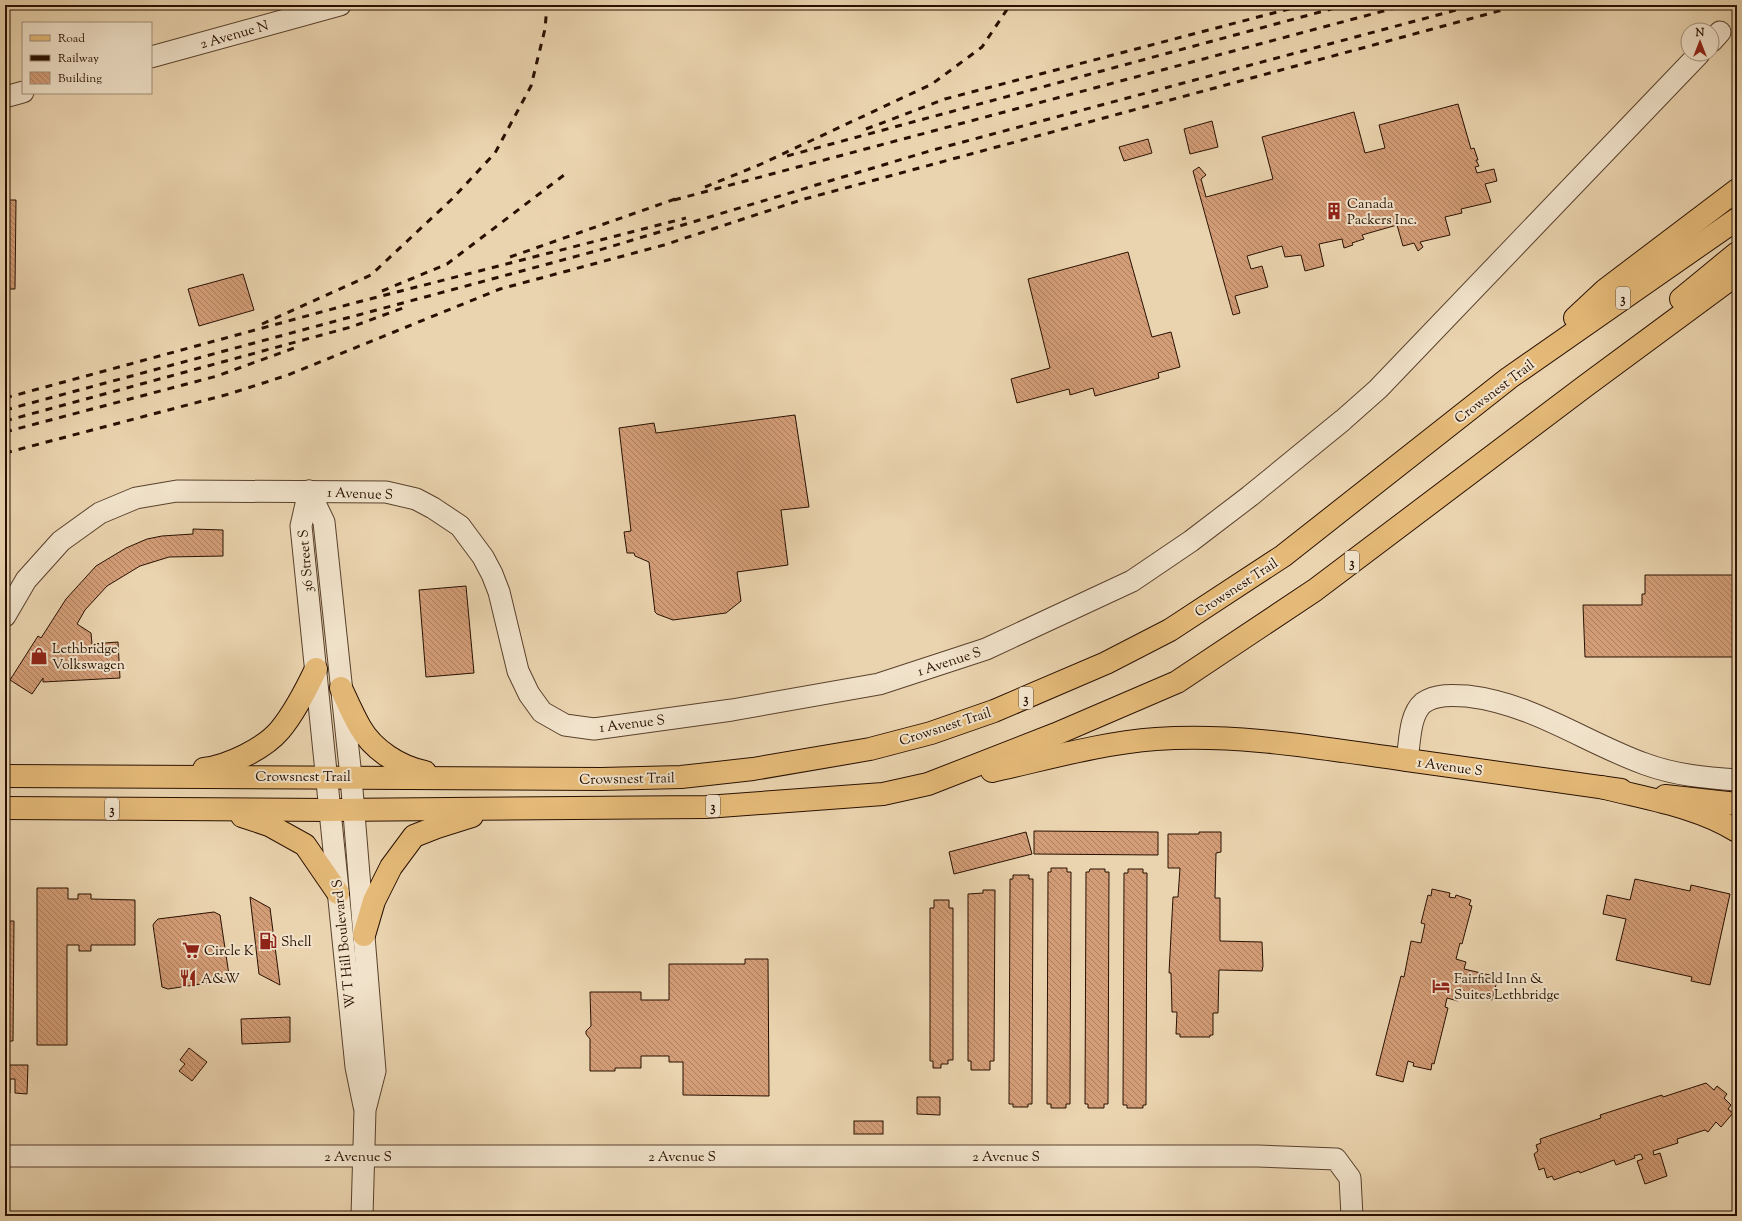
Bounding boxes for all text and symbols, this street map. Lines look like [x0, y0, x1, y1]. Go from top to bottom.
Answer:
street label: 2 Avenue N [198, 17, 271, 55]
legend [22, 22, 152, 94]
north arrow [1680, 22, 1720, 62]
text: N [1695, 25, 1705, 41]
text: Road [58, 30, 85, 48]
text: Railway [58, 50, 99, 68]
text: Building [58, 70, 102, 88]
place label: Canada Packers Inc. [1347, 195, 1417, 231]
building icon: Canada Packers Inc. [1324, 201, 1344, 221]
road number: 3 [1616, 287, 1630, 309]
street label: Crowsnest Trail [1451, 356, 1540, 429]
street label: 1 Avenue S [327, 484, 393, 506]
street label: 36 Street S [294, 529, 320, 593]
road number: 3 [1345, 551, 1359, 573]
street label: Crowsnest Trail [1192, 554, 1283, 623]
place label: Lethbridge Volkswagen [52, 640, 125, 676]
street label: 1 Avenue S [915, 643, 984, 683]
shop icon: Lethbridge Volkswagen [29, 646, 49, 666]
road number: 3 [1019, 687, 1033, 709]
street label: Crowsnest Trail [897, 704, 994, 752]
street label: 1 Avenue S [598, 711, 666, 739]
street label: 1 Avenue S [1416, 753, 1484, 782]
street label: Crowsnest Trail [255, 768, 351, 788]
street label: Crowsnest Trail [579, 769, 675, 791]
road number: 3 [706, 795, 720, 817]
road number: 3 [105, 798, 119, 820]
street label: W T Hill Boulevard S [328, 878, 362, 1009]
fuel station icon: Shell [258, 931, 278, 951]
place label: Shell [281, 933, 312, 953]
supermarket icon: Circle K [181, 940, 201, 960]
place label: Circle K [204, 942, 254, 962]
restaurant icon: A&W [178, 968, 198, 988]
place label: A&W [201, 970, 240, 990]
place label: Fairfield Inn & Suites Lethbridge [1454, 970, 1560, 1006]
hotel icon: Fairfield Inn & Suites Lethbridge [1431, 976, 1451, 996]
street label: 2 Avenue S [324, 1148, 392, 1168]
street label: 2 Avenue S [648, 1148, 716, 1168]
street label: 2 Avenue S [972, 1148, 1040, 1168]

